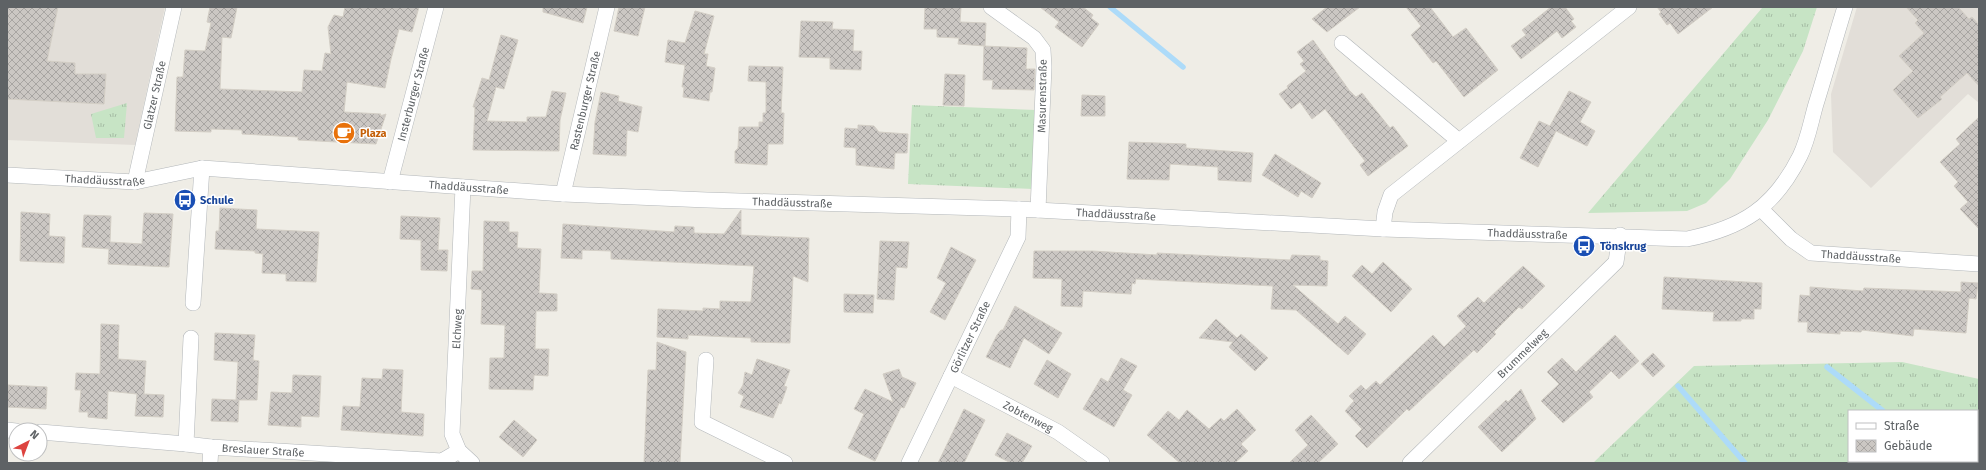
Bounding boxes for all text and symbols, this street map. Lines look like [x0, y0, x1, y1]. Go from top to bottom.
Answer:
street label: Insterburger Straße [395, 46, 432, 143]
street label: Rastenburger Straße [567, 50, 603, 152]
street label: Glatzer Straße [141, 59, 169, 131]
street label: Masurenstraße [1035, 59, 1050, 133]
cafe icon: Plaza [331, 120, 357, 146]
place label: Plaza [360, 127, 387, 140]
street label: Thaddäusstraße [64, 172, 146, 189]
street label: Thaddäusstraße [428, 178, 509, 197]
bus stop icon: Schule [172, 187, 198, 213]
place label: Schule [200, 194, 233, 207]
street label: Thaddäusstraße [752, 195, 833, 211]
street label: Thaddäusstraße [1076, 206, 1156, 224]
street label: Thaddäusstraße [1487, 226, 1568, 242]
bus stop icon: Tönskrug [1571, 233, 1597, 259]
place label: Tönskrug [1600, 240, 1647, 253]
street label: Thaddäusstraße [1821, 248, 1901, 266]
street label: Görlitzer Straße [947, 299, 993, 375]
street label: Elchweg [450, 308, 465, 349]
street label: Brummelweg [1495, 326, 1551, 381]
street label: Zobtenweg [1001, 398, 1055, 435]
legend [1848, 410, 1978, 462]
text: Straße [1884, 419, 1919, 433]
north arrow [8, 422, 48, 462]
text: N [27, 428, 41, 442]
text: Gebäude [1884, 439, 1932, 453]
street label: Breslauer Straße [221, 442, 305, 460]

